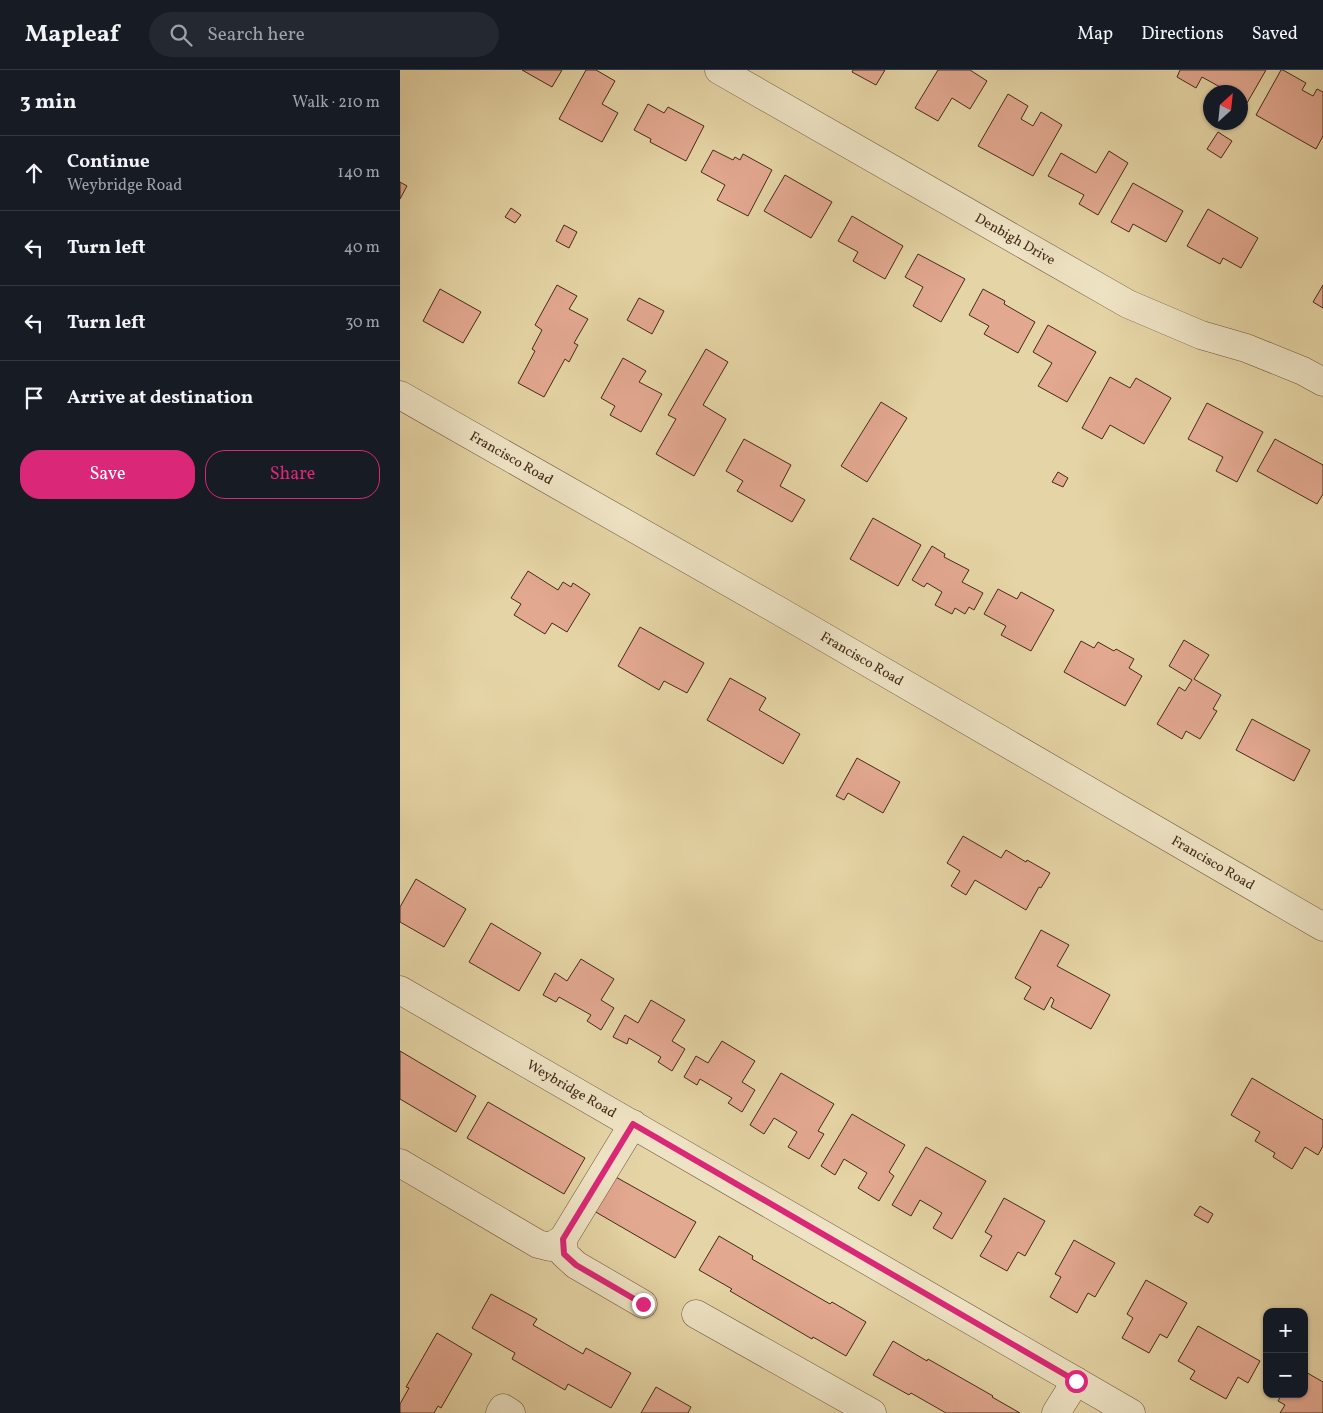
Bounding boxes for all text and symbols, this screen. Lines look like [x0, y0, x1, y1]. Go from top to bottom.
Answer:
search box [149, 12, 499, 57]
text: Mapleaf [25, 18, 119, 52]
icon: search [167, 21, 195, 49]
text: Search here [207, 22, 305, 48]
text: Map [1077, 22, 1113, 47]
text: Directions [1141, 22, 1224, 47]
text: Saved [1252, 22, 1298, 47]
north arrow [1203, 85, 1248, 130]
text: 3 min [20, 88, 76, 117]
text: Walk · 210 m [292, 92, 380, 114]
text: Continue [67, 149, 150, 175]
icon: ahead [20, 159, 48, 187]
text: 140 m [338, 162, 380, 184]
text: Weybridge Road [67, 175, 182, 197]
street label: Denbigh Drive [971, 209, 1059, 270]
icon: left [20, 234, 48, 262]
text: Turn left [67, 235, 146, 261]
text: 40 m [344, 237, 380, 259]
icon: left [20, 309, 48, 337]
text: Turn left [67, 310, 146, 336]
text: 30 m [345, 312, 380, 334]
icon: arrive [20, 384, 48, 412]
text: Arrive at destination [67, 385, 253, 411]
street label: Francisco Road [466, 427, 557, 490]
button: Save [20, 450, 195, 499]
button: Share [205, 450, 380, 499]
street label: Francisco Road [817, 627, 907, 691]
street label: Francisco Road [1168, 831, 1258, 895]
street label: Weybridge Road [523, 1056, 620, 1123]
route end [632, 1293, 655, 1316]
map controls [1263, 1308, 1308, 1398]
button: + [1263, 1308, 1308, 1353]
button: − [1263, 1353, 1308, 1398]
route start [1065, 1370, 1088, 1393]

